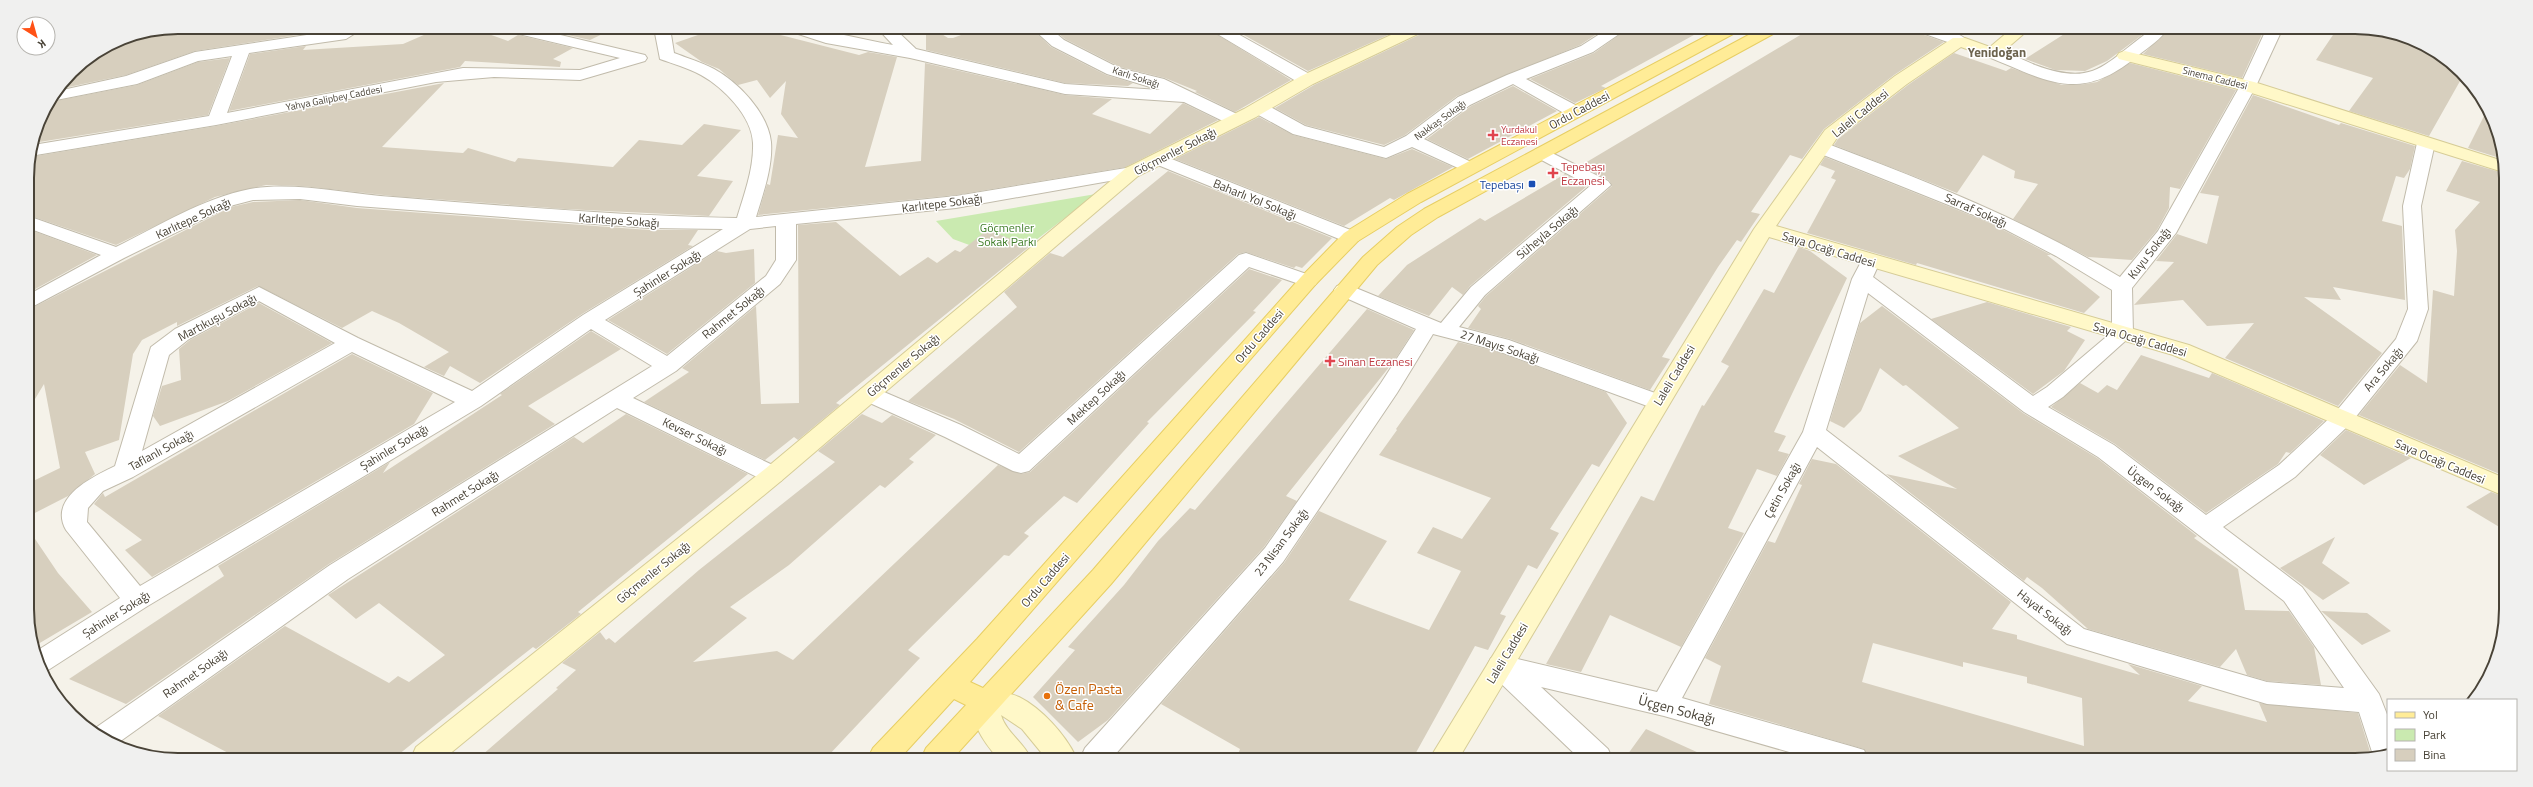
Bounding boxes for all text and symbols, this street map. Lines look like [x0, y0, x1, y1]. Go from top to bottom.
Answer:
north arrow [16, 16, 56, 56]
text: K [34, 36, 49, 53]
district label: Yenidoğan [1968, 42, 2026, 62]
street label: Karlı Sokağı [1111, 62, 1161, 92]
street label: Sinema Caddesi [2181, 63, 2249, 93]
street label: Yahya Galipbey Caddesi [284, 81, 384, 115]
street label: Laleli Caddesi [1828, 84, 1892, 142]
street label: Ordu Caddesi [1545, 86, 1613, 134]
street label: Nakkaş Sokağı [1411, 96, 1469, 144]
street label: Göçmenler Sokağı [1130, 122, 1220, 180]
place label: Yurdakul Eczanesi [1501, 122, 1538, 149]
marker: Yurdakul Eczanesi [1488, 130, 1498, 140]
place label: Tepebaşı Eczanesi [1561, 157, 1605, 190]
marker: Tepebaşı Eczanesi [1548, 168, 1558, 178]
street label: Baharlı Yol Sokağı [1210, 174, 1300, 224]
place label: Tepebaşı [1480, 175, 1524, 194]
marker: Tepebaşı [1527, 179, 1537, 189]
street label: Sarraf Sokağı [1942, 188, 2010, 232]
street label: Karlıtepe Sokağı [901, 189, 983, 217]
street label: Karlıtepe Sokağı [152, 192, 234, 244]
street label: Süheyla Sokağı [1512, 200, 1582, 264]
street label: Karlıtepe Sokağı [578, 208, 660, 232]
park label: Göçmenler Sokak Parkı [978, 218, 1036, 251]
street label: Kuyu Sokağı [2123, 223, 2175, 283]
street label: Saya Ocağı Caddesi [1780, 226, 1878, 272]
street label: Şahinler Sokağı [629, 245, 705, 301]
street label: Rahmet Sokağı [697, 281, 769, 343]
street label: Martıkuşu Sokağı [174, 288, 260, 346]
street label: Ordu Caddesi [1230, 305, 1288, 367]
street label: Saya Ocağı Caddesi [2091, 317, 2189, 361]
street label: 27 Mayıs Sokağı [1458, 324, 1542, 368]
street label: Göçmenler Sokağı [862, 329, 944, 401]
street label: Laleli Caddesi [1648, 341, 1700, 409]
street label: Ara Sokağı [2359, 342, 2407, 396]
place label: Sinan Eczanesi [1338, 352, 1413, 371]
marker: Sinan Eczanesi [1325, 356, 1335, 366]
street label: Mektep Sokağı [1062, 365, 1130, 429]
street label: Kevser Sokağı [659, 412, 731, 460]
street label: Şahinler Sokağı [356, 419, 432, 475]
street label: Taflanlı Sokağı [125, 424, 197, 476]
street label: Saya Ocağı Caddesi [2392, 433, 2488, 489]
street label: Çetin Sokağı [1759, 458, 1805, 522]
street label: Üçgen Sokağı [2123, 461, 2189, 517]
street label: Rahmet Sokağı [428, 465, 502, 521]
street label: 23 Nisan Sokağı [1249, 504, 1313, 580]
street label: Göçmenler Sokağı [612, 536, 694, 608]
street label: Ordu Caddesi [1016, 549, 1074, 611]
street label: Hayat Sokağı [2013, 584, 2077, 640]
street label: Şahinler Sokağı [78, 586, 154, 642]
street label: Laleli Caddesi [1481, 619, 1533, 687]
street label: Rahmet Sokağı [158, 643, 232, 703]
place label: Özen Pasta & Cafe [1055, 678, 1122, 715]
street label: Üçgen Sokağı [1636, 689, 1718, 729]
marker: Özen Pasta & Cafe [1042, 691, 1052, 701]
legend [2387, 699, 2517, 771]
text: Yol [2423, 705, 2438, 724]
text: Park [2423, 725, 2446, 744]
text: Bina [2423, 745, 2445, 764]

